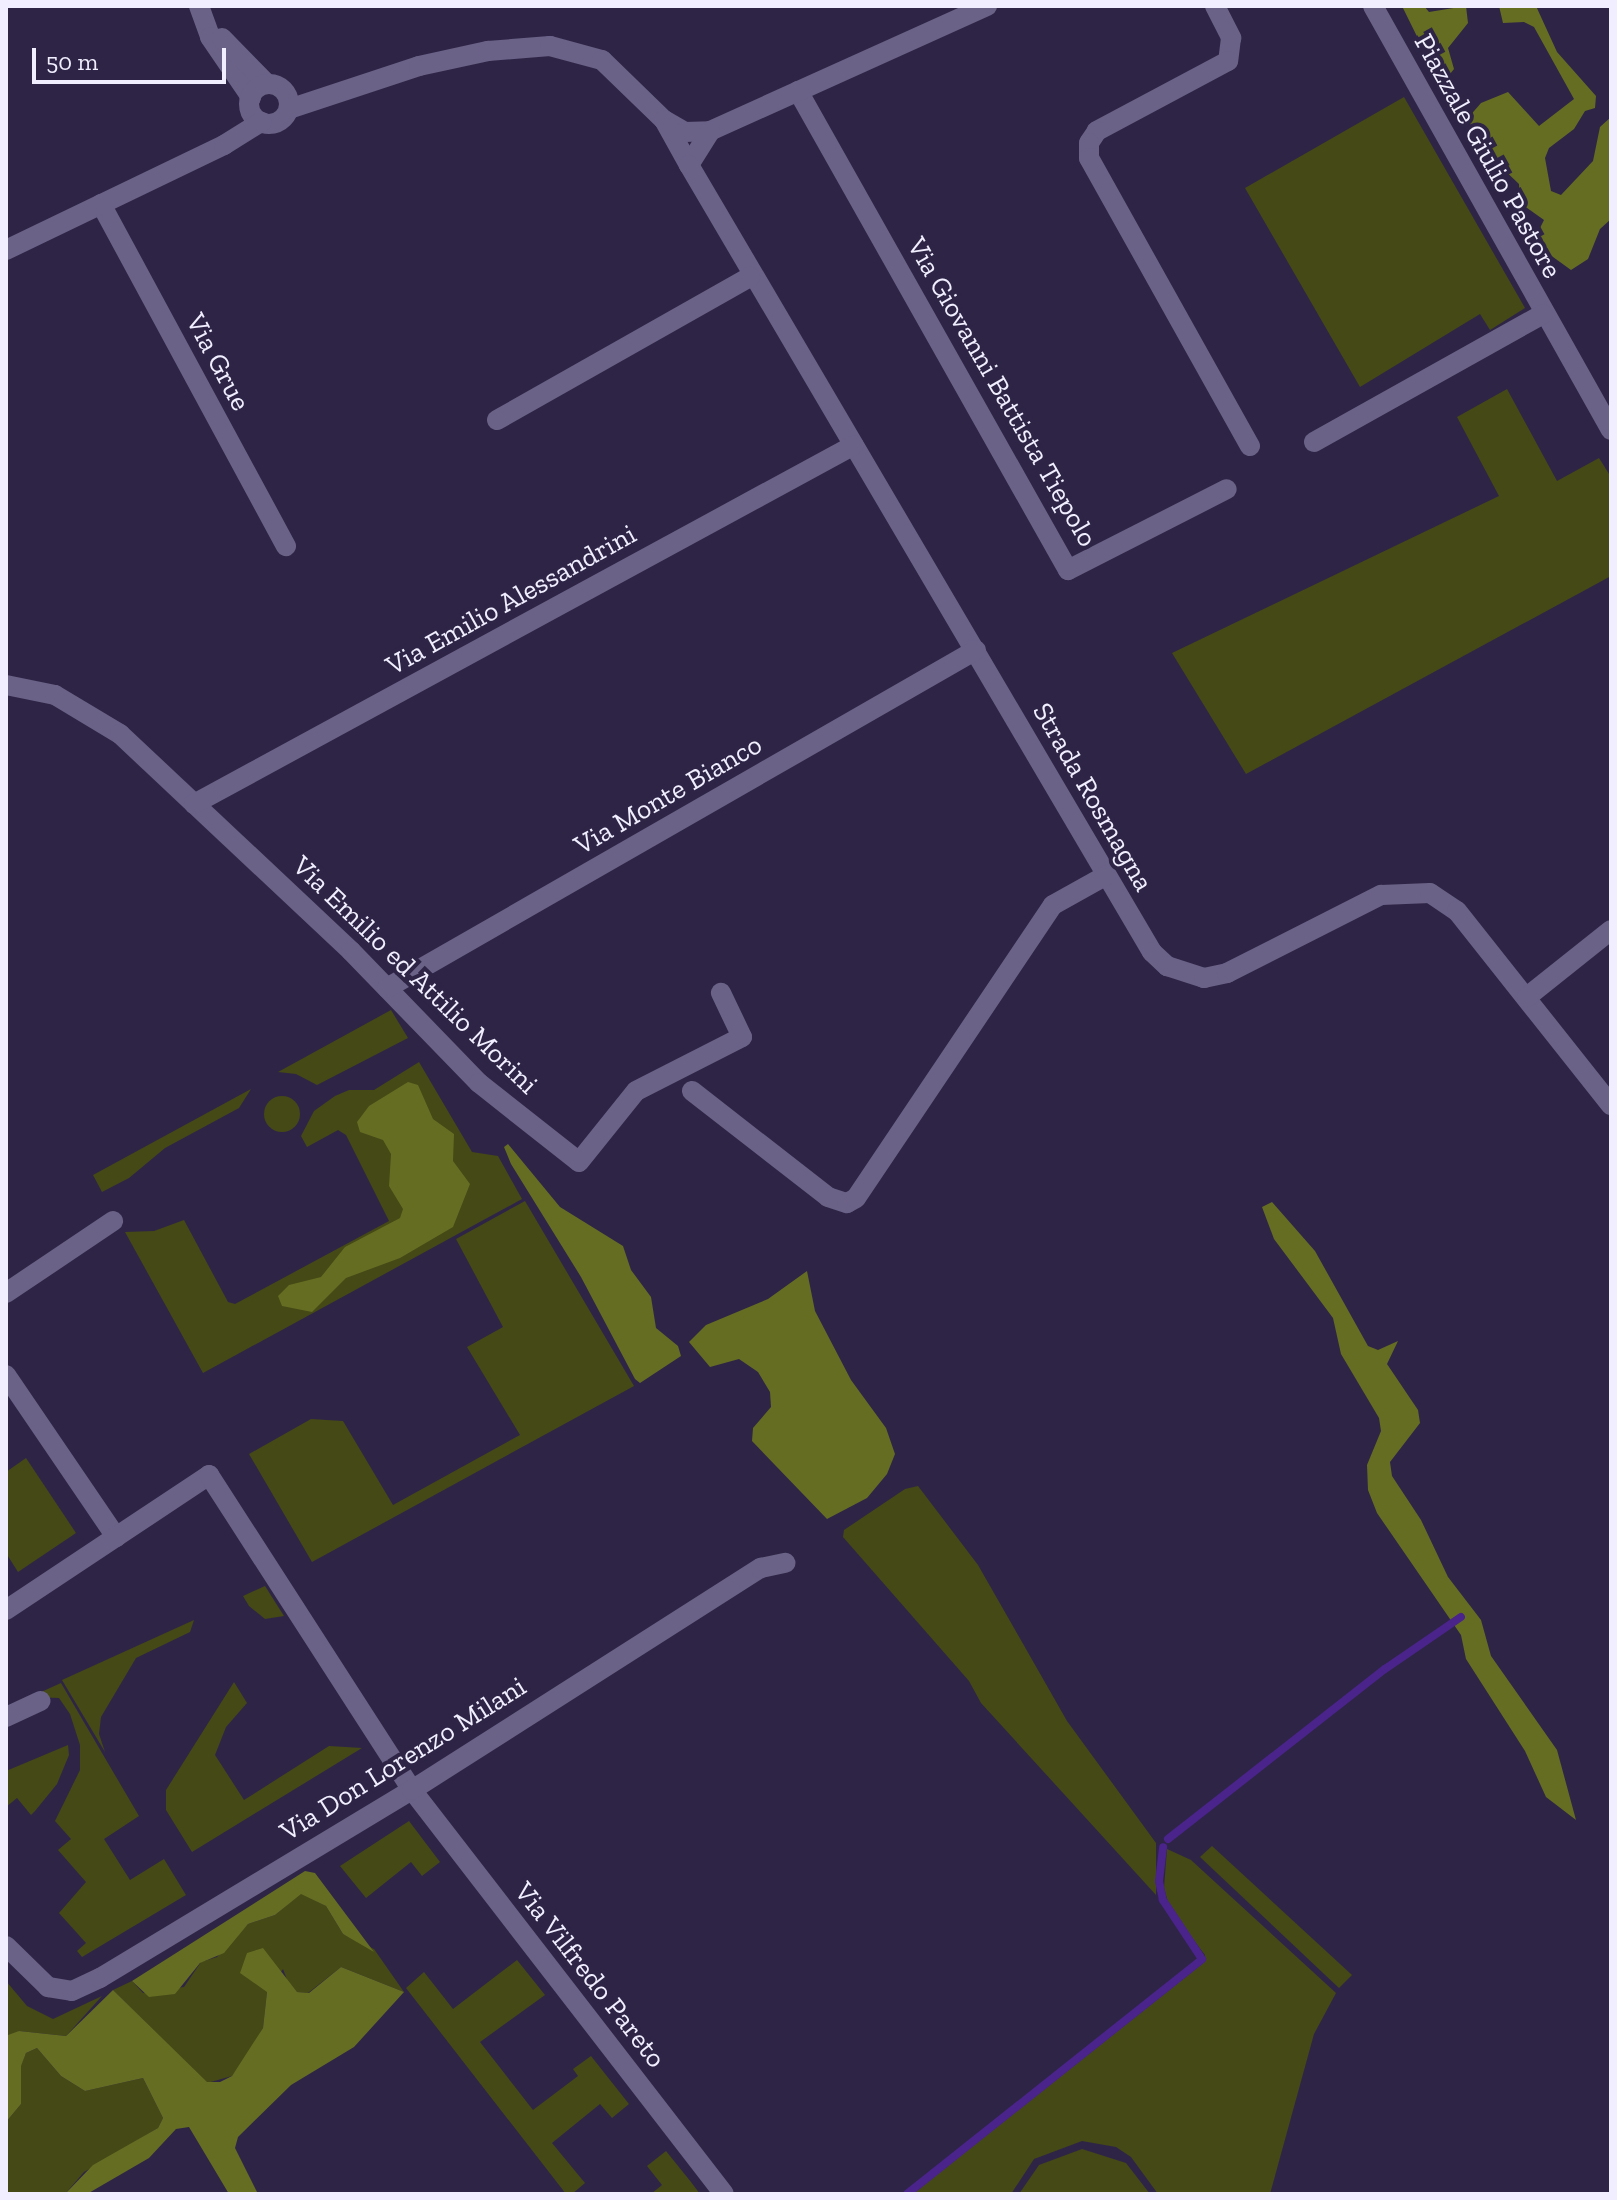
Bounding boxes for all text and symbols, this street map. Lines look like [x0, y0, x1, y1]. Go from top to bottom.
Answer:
street label: Piazzale Giulio Pastore [1407, 28, 1569, 284]
scale bar [36, 32, 230, 82]
text: 50 m [46, 47, 98, 76]
street label: Via Giovanni Battista Tiepolo [899, 231, 1105, 553]
street label: Via Grue [178, 308, 258, 416]
street label: Via Emilio Alessandrini [380, 517, 642, 683]
street label: Strada Rosmagna [1025, 697, 1161, 897]
street label: Via Monte Bianco [568, 728, 768, 862]
street label: Via Emilio ed Attilio Morini [285, 849, 545, 1101]
street label: Via Don Lorenzo Milani [274, 1670, 532, 1848]
street label: Via Vilfredo Pareto [507, 1875, 673, 2075]

